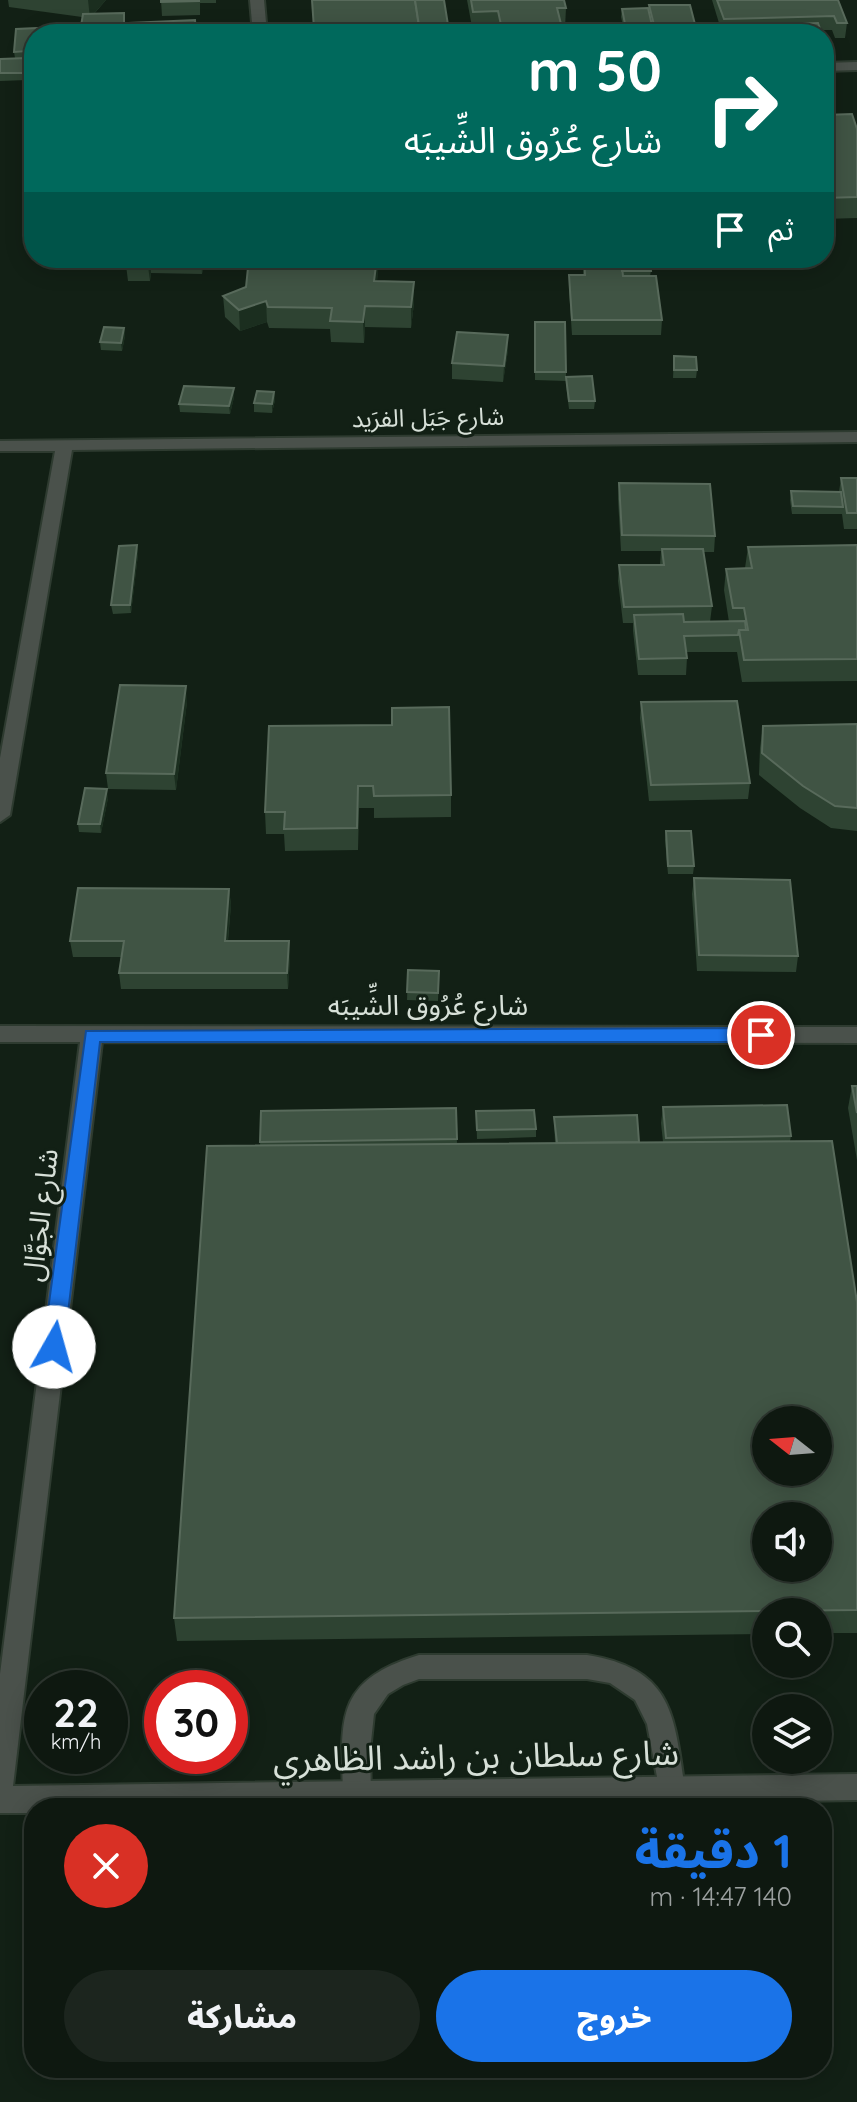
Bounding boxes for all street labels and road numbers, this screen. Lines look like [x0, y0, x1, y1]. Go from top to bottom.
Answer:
street label: شارع جَبَل الفرَيد [352, 401, 504, 436]
street label: شارع عُرُوق الشِّيبَه [328, 982, 528, 1026]
street label: شارع الجَوَّال [14, 1147, 69, 1284]
street label: شارع سلطان بن راشد الظاهري [273, 1730, 679, 1785]

